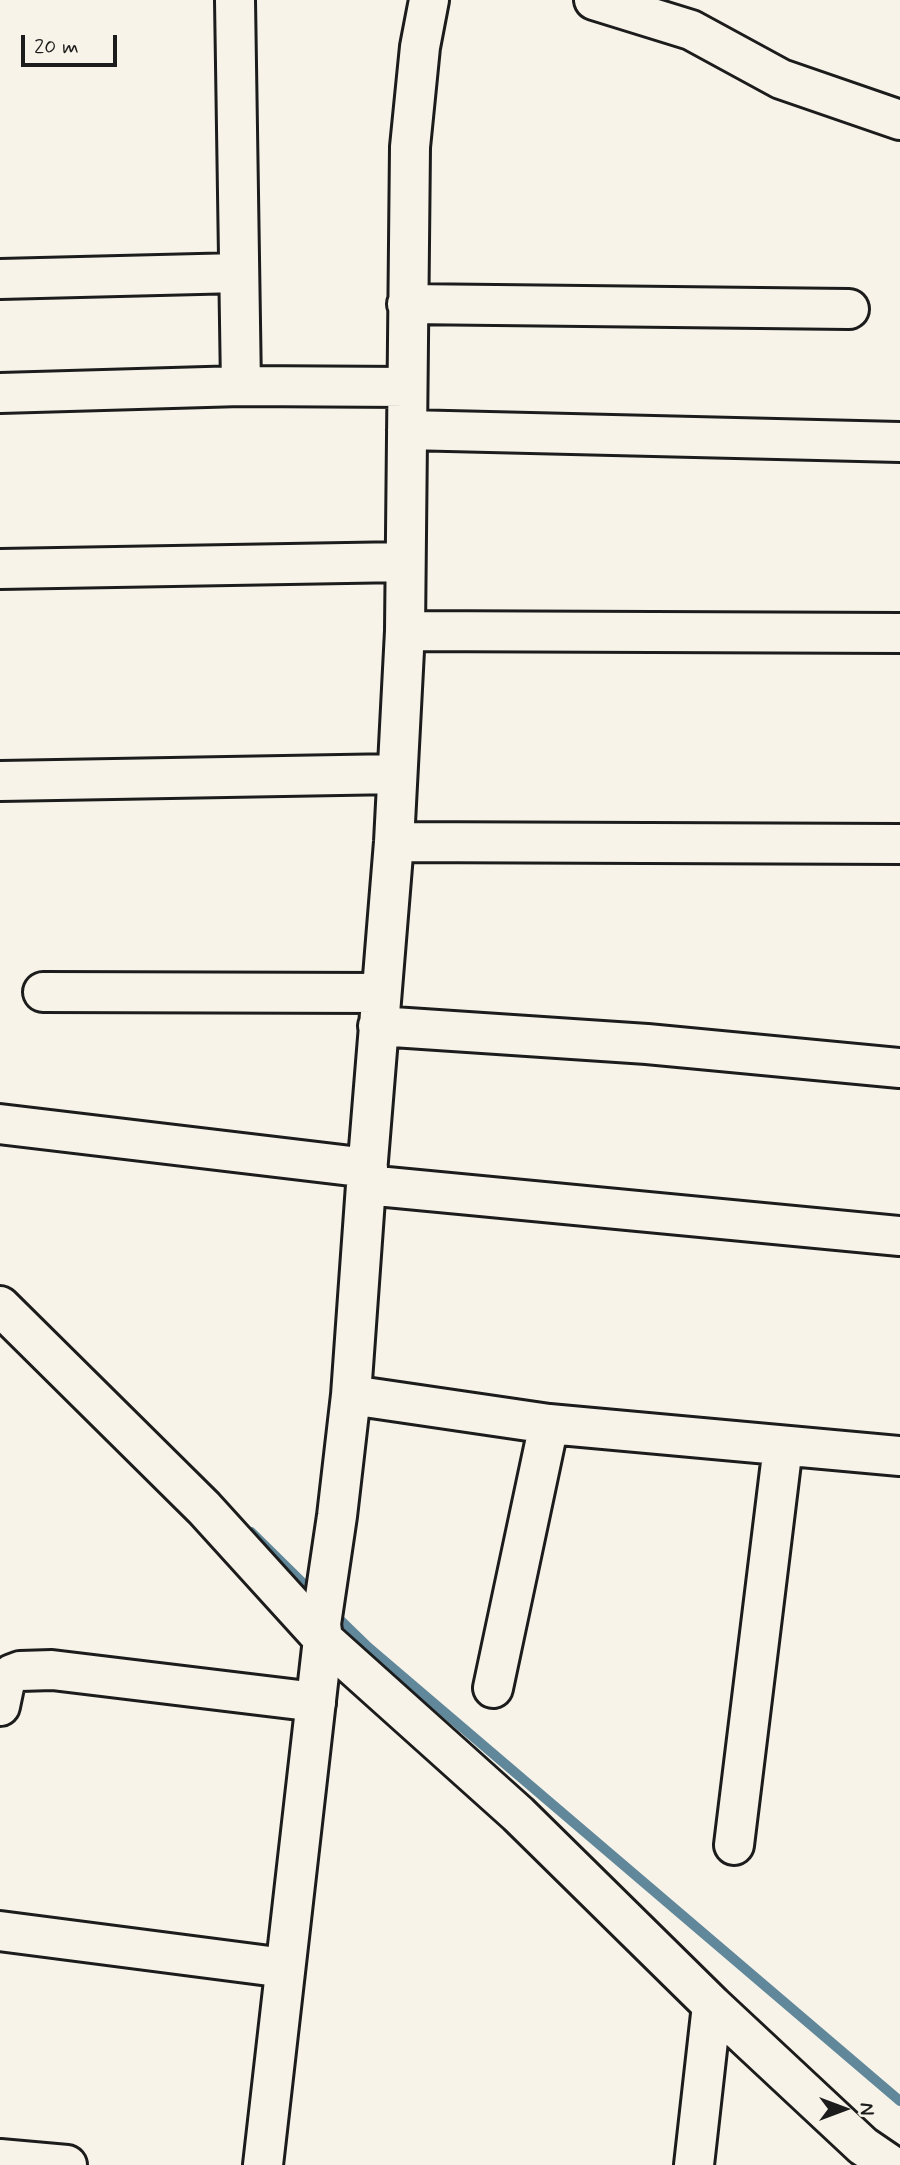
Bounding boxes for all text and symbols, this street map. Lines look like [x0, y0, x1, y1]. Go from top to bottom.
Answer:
scale bar [24, 21, 121, 65]
text: 20 m [34, 33, 79, 61]
north arrow [809, 2074, 879, 2144]
text: N [853, 2103, 878, 2115]

